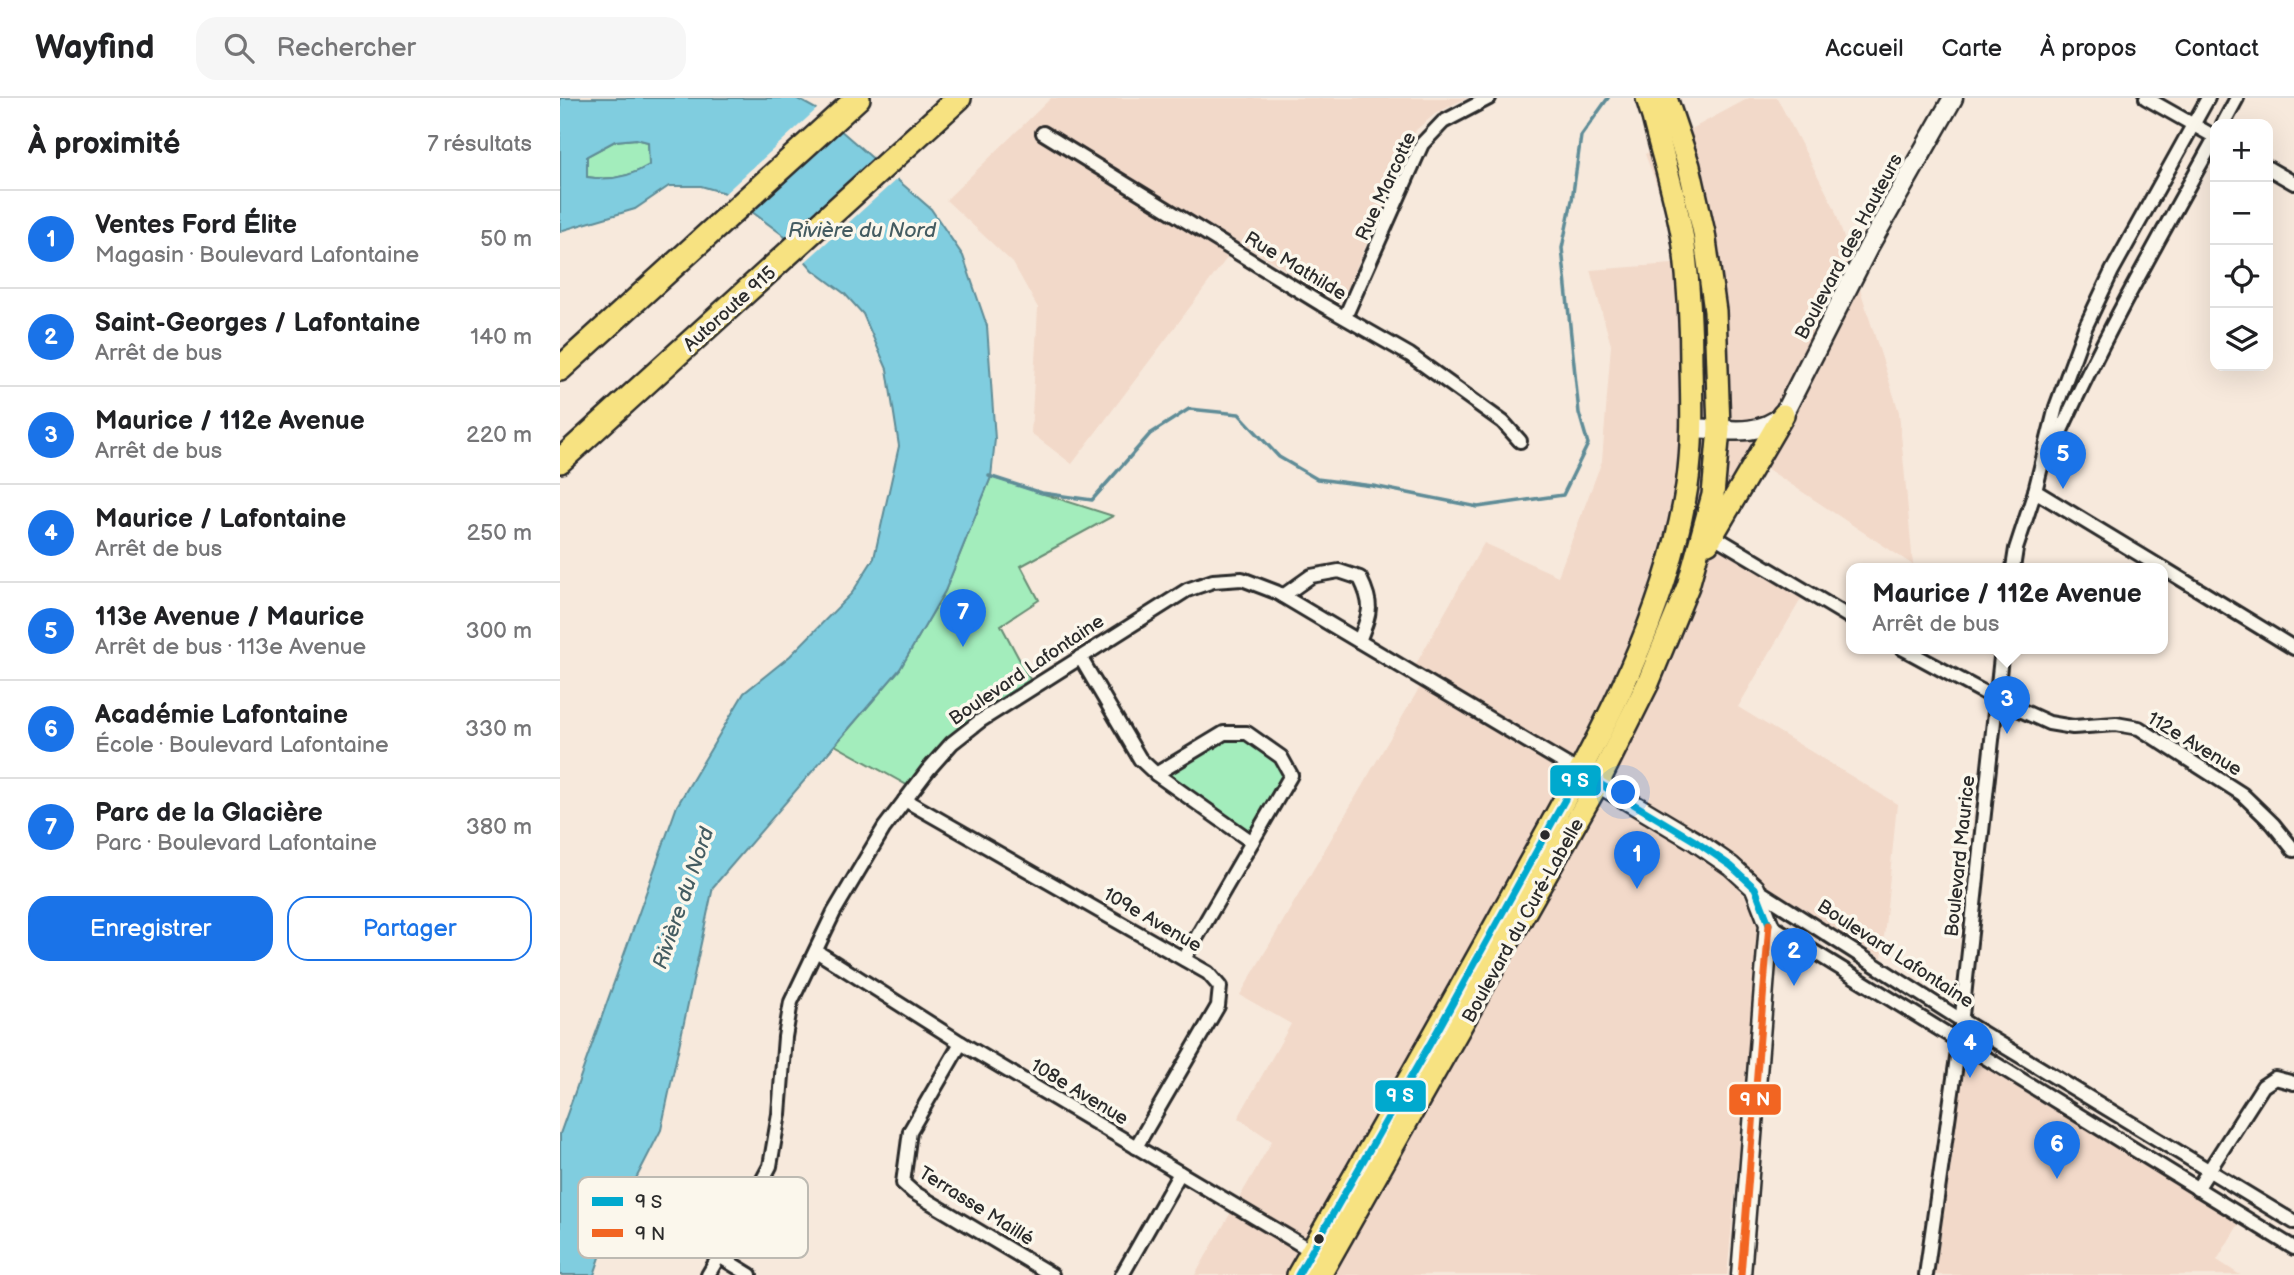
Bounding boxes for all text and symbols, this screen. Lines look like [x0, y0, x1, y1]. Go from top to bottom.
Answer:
search box [196, 17, 686, 80]
text: Wayfind [35, 28, 154, 68]
icon: search [220, 29, 258, 67]
text: Rechercher [276, 33, 416, 64]
text: Accueil [1825, 34, 1904, 63]
text: Carte [1942, 34, 2002, 63]
text: À propos [2040, 34, 2136, 63]
text: Contact [2174, 34, 2259, 63]
map controls [2210, 119, 2273, 371]
button: + [2210, 119, 2273, 182]
text: À proximité [28, 126, 180, 162]
street label: Rue Marcotte [1351, 129, 1422, 245]
text: 7 résultats [427, 130, 532, 158]
street label: Boulevard des Hauteurs [1791, 150, 1908, 343]
button: − [2210, 182, 2273, 245]
text: Ventes Ford Élite [95, 210, 297, 241]
water label: Rivière du Nord [788, 218, 937, 243]
text: 1 [46, 225, 56, 253]
text: 50 m [480, 225, 532, 253]
street label: Rue Mathilde [1240, 227, 1350, 306]
text: Magasin · Boulevard Lafontaine [95, 241, 419, 269]
button: locate [2210, 245, 2273, 308]
street label: Autoroute 915 [679, 261, 781, 357]
text: Saint-Georges / Lafontaine [95, 308, 420, 339]
button: layers [2210, 308, 2273, 371]
text: 2 [44, 323, 58, 351]
text: 140 m [470, 323, 532, 351]
text: Arrêt de bus [95, 339, 222, 367]
text: Maurice / 112e Avenue [95, 406, 365, 437]
text: 3 [44, 421, 58, 449]
text: 220 m [466, 421, 532, 449]
pin: 5 [2040, 431, 2086, 489]
text: Arrêt de bus [95, 437, 222, 465]
text: Maurice / Lafontaine [95, 504, 346, 535]
text: 4 [44, 519, 58, 547]
text: 250 m [466, 519, 532, 547]
text: Arrêt de bus [95, 535, 222, 563]
popup [1846, 563, 2168, 654]
text: Maurice / 112e Avenue [1872, 579, 2142, 610]
pin: 7 [940, 589, 986, 647]
text: 113e Avenue / Maurice [95, 602, 364, 633]
street label: Boulevard Lafontaine [945, 610, 1109, 731]
text: Arrêt de bus [1872, 610, 1999, 638]
text: 5 [44, 617, 58, 645]
text: 300 m [466, 617, 532, 645]
text: Arrêt de bus · 113e Avenue [95, 633, 366, 661]
pin: 3 [1984, 676, 2030, 734]
text: Académie Lafontaine [95, 700, 348, 731]
street label: 112e Avenue [2143, 707, 2246, 781]
text: 6 [44, 715, 58, 743]
text: 330 m [465, 715, 532, 743]
text: École · Boulevard Lafontaine [95, 731, 389, 759]
line badge: 9 S [1549, 764, 1602, 797]
text: 9 S [1561, 770, 1589, 793]
street label: Boulevard Maurice [1941, 774, 1980, 938]
your location [1606, 775, 1640, 809]
text: Parc de la Glacière [95, 798, 323, 829]
text: 7 [45, 813, 57, 841]
text: 380 m [466, 813, 532, 841]
street label: Boulevard du Curé-Labelle [1458, 815, 1589, 1027]
water label: Rivière du Nord [648, 823, 720, 972]
unlabelled marker [1538, 828, 1552, 842]
text: Parc · Boulevard Lafontaine [95, 829, 377, 857]
pin: 1 [1614, 831, 1660, 889]
street label: 109e Avenue [1099, 883, 1205, 958]
street label: Boulevard Lafontaine [1813, 895, 1978, 1013]
button: Enregistrer [28, 896, 273, 961]
button: Partager [287, 896, 532, 961]
pin: 2 [1771, 928, 1817, 986]
pin: 4 [1947, 1020, 1993, 1078]
street label: 108e Avenue [1026, 1054, 1132, 1130]
line badge: 9 S [1374, 1079, 1427, 1113]
line badge: 9 N [1728, 1083, 1782, 1116]
text: 9 S [1386, 1085, 1414, 1108]
text: 9 N [1740, 1089, 1770, 1112]
pin: 6 [2034, 1121, 2080, 1179]
street label: Terrasse Maillé [914, 1162, 1038, 1251]
legend [578, 1177, 808, 1258]
text: 9 S [635, 1191, 662, 1214]
text: 9 N [635, 1223, 665, 1246]
unlabelled marker [1312, 1232, 1326, 1246]

